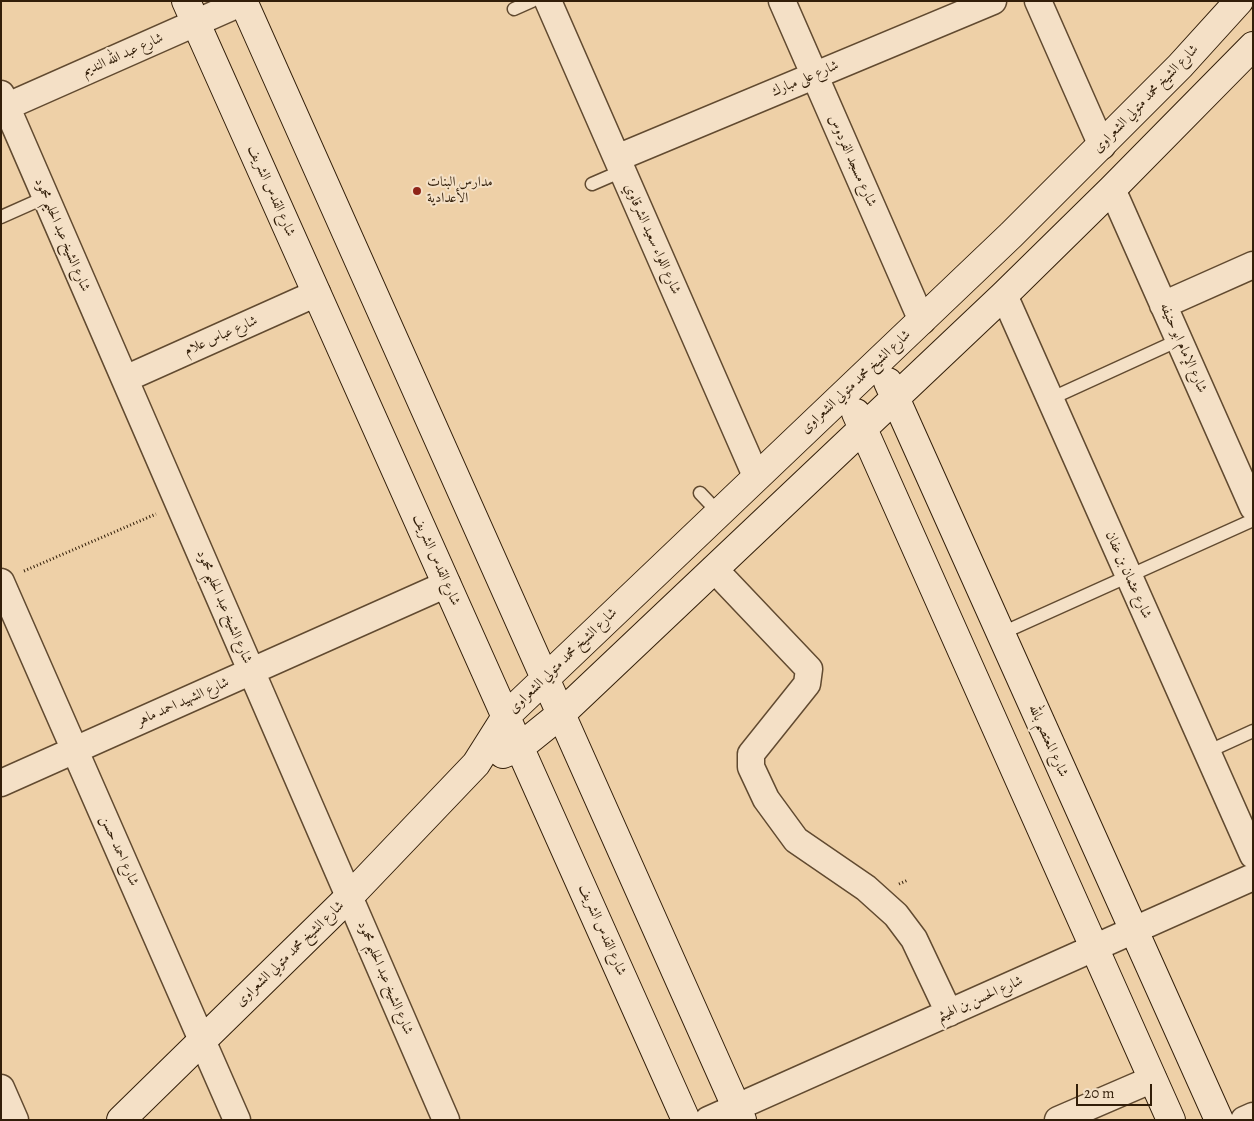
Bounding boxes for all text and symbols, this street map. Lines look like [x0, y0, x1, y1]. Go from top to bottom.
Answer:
street label: شارع عبد الله النديم [80, 30, 166, 80]
street label: شارع الشيخ محمد متولي الشعراوى [1090, 41, 1202, 157]
street label: شارع على مبارك [769, 57, 841, 101]
street label: شارع مسجد الفردوس [824, 113, 880, 209]
street label: شارع القدس الشريف [243, 143, 299, 239]
place label: مدارس البنات الأعدادية [427, 175, 493, 208]
street label: شارع الشيخ عبد الحليم محمود [30, 176, 94, 294]
street label: شارع اللواء سعيد الشرقاوي [620, 181, 684, 297]
marker: مدارس البنات الأعدادية [411, 185, 423, 197]
street label: شارع الإمام ابو حنيفه [1156, 300, 1210, 396]
street label: شارع عباس علام [182, 312, 260, 360]
street label: شارع الشيخ محمد متولي الشعراوى [797, 327, 915, 437]
street label: شارع القدس الشريف [408, 512, 464, 608]
street label: شارع عثمان بن عفان [1101, 529, 1155, 621]
street label: شارع الشيخ عبد الحليم محمود [192, 548, 256, 666]
street label: شارع الشيخ محمد متولي الشعراوى [505, 605, 621, 717]
street label: شارع الشهيد احمد ماهر [134, 674, 232, 730]
street label: شارع المعتصم بالله [1025, 702, 1071, 780]
street label: شارع احمد حسن [96, 813, 142, 889]
street label: شارع القدس الشريف [574, 882, 630, 978]
street label: شارع الشيخ محمد متولي الشعراوى [232, 898, 348, 1010]
street label: شارع الشيخ عبد الحليم محمود [353, 919, 417, 1037]
street label: شارع الحسن بن الهيثم [934, 973, 1026, 1025]
scale bar [1079, 1074, 1155, 1106]
text: 20 m [1084, 1083, 1115, 1103]

